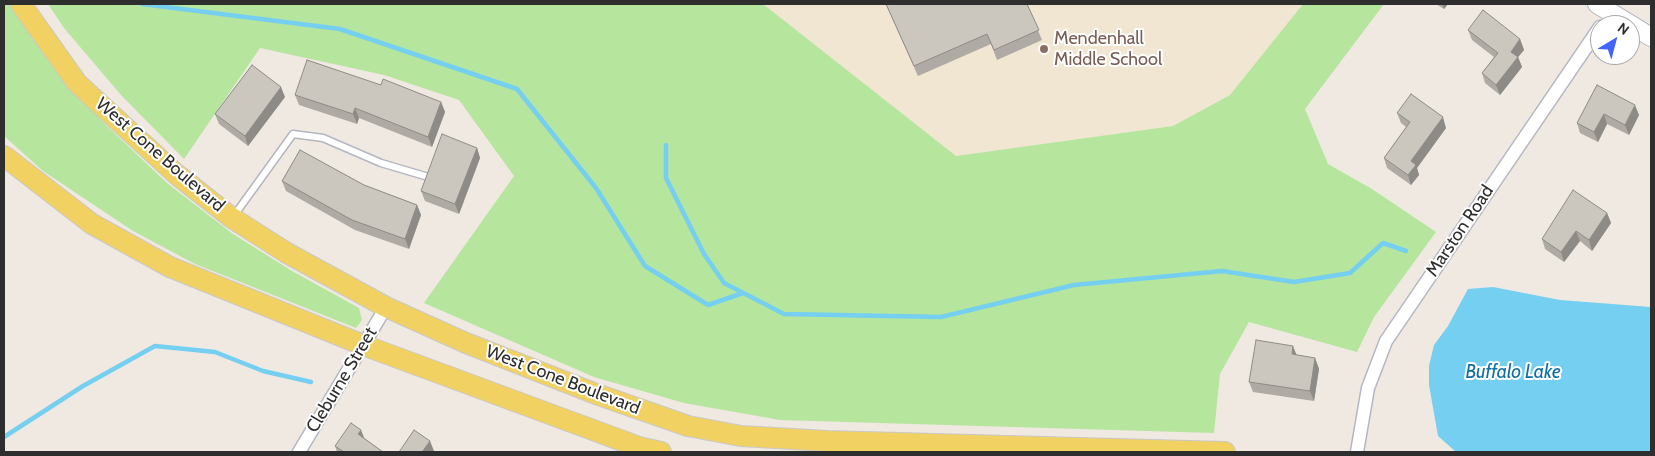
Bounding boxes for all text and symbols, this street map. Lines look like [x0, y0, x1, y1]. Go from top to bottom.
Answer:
north arrow [1590, 15, 1640, 65]
text: N [1614, 19, 1633, 39]
place label: Mendenhall Middle School [1054, 28, 1162, 70]
marker: Mendenhall Middle School [1038, 43, 1050, 55]
street label: West Cone Boulevard [91, 93, 229, 217]
street label: Marston Road [1422, 181, 1498, 281]
street label: Cleburne Street [302, 323, 382, 437]
street label: West Cone Boulevard [483, 341, 643, 419]
water label: Buffalo Lake [1465, 361, 1561, 383]

